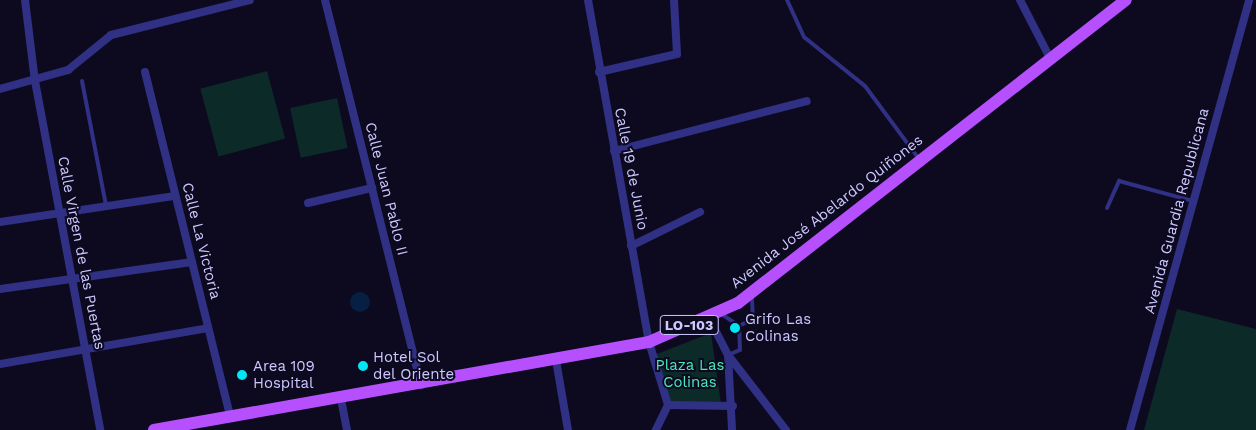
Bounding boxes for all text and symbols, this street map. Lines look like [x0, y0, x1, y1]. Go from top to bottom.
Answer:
street label: Calle 19 de Junio [610, 106, 652, 232]
street label: Avenida Guardia Republicana [1141, 106, 1213, 316]
street label: Calle Juan Pablo II [361, 120, 411, 258]
street label: Avenida José Abelardo Quiñones [727, 131, 927, 293]
street label: Calle Virgen de las Puertas [53, 155, 109, 351]
street label: Calle La Victoria [178, 180, 224, 302]
place label: Grifo Las Colinas [745, 310, 811, 345]
road number: LO-103 [659, 314, 719, 336]
marker: Grifo Las Colinas [729, 322, 741, 334]
place label: Hotel Sol del Oriente [373, 348, 455, 383]
park label: Plaza Las Colinas [655, 356, 725, 391]
place label: Area 109 Hospital [253, 357, 315, 392]
marker: Hotel Sol del Oriente [357, 360, 369, 372]
marker: Area 109 Hospital [235, 368, 249, 382]

